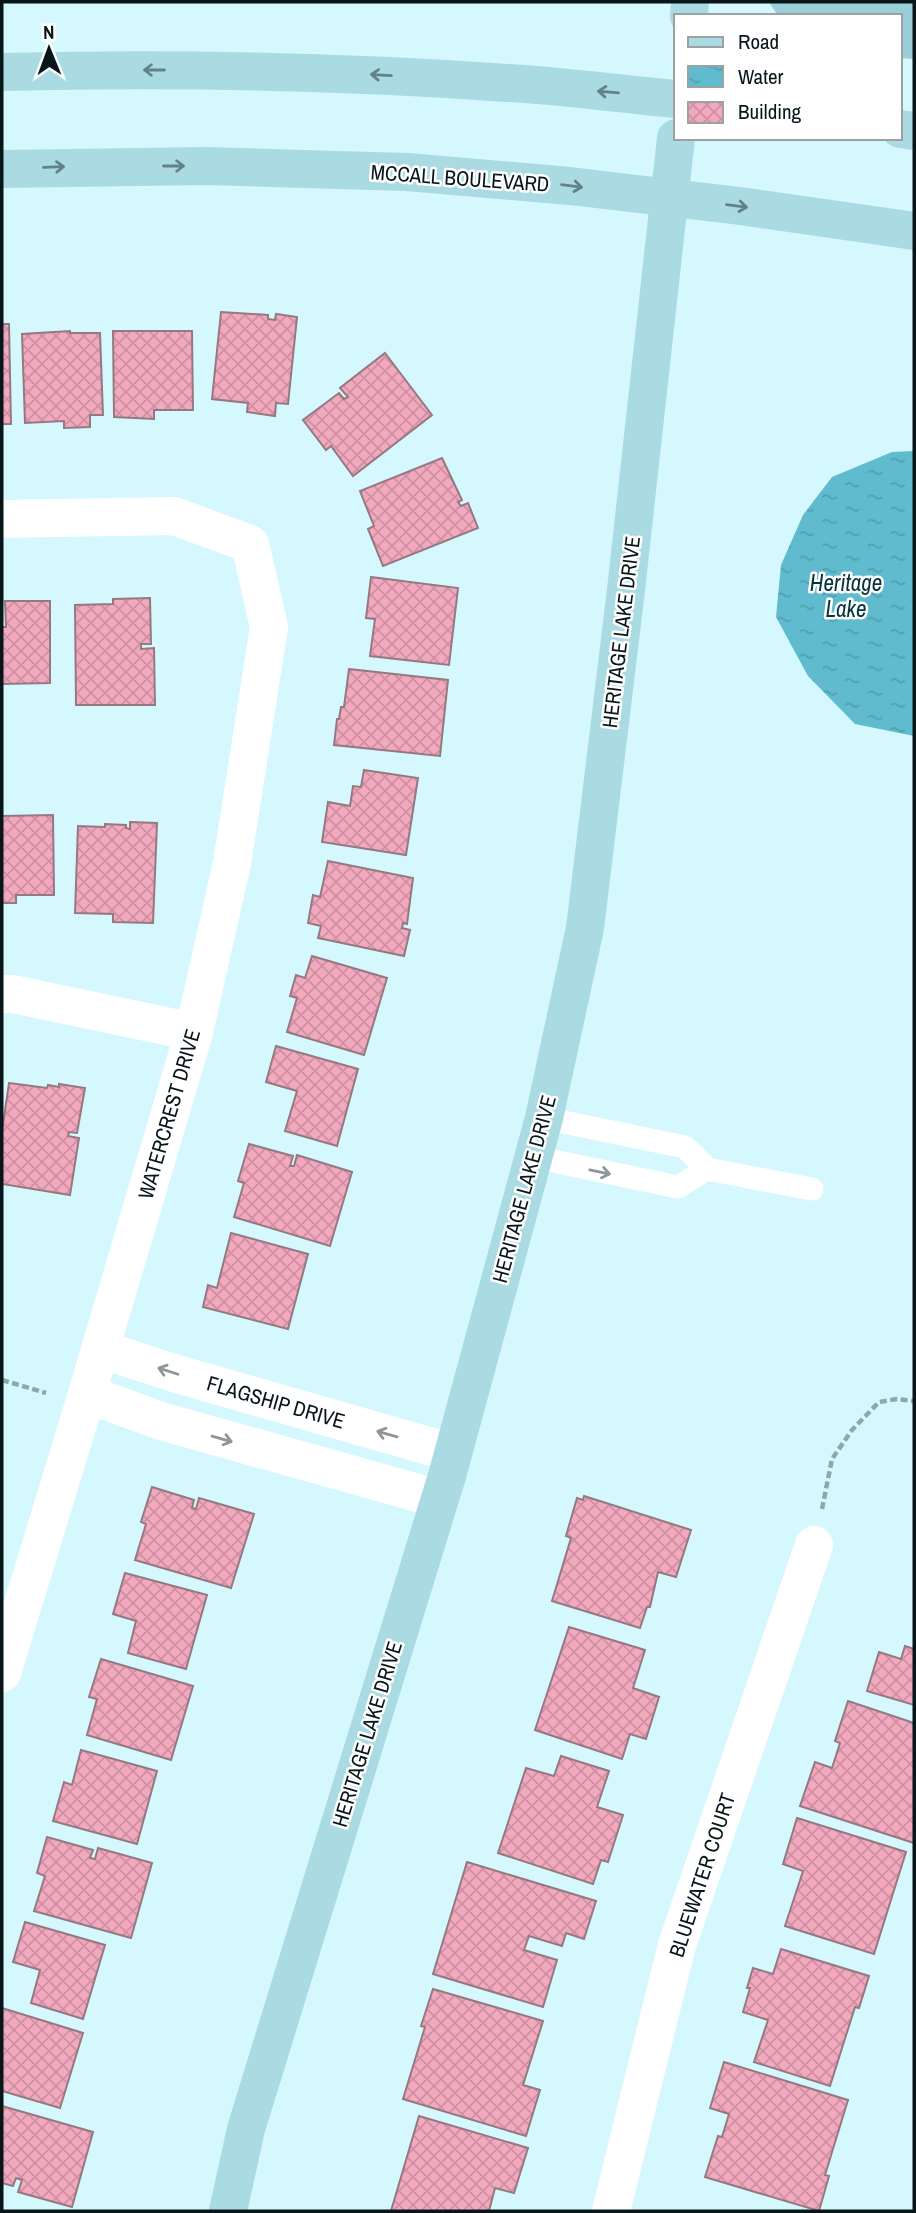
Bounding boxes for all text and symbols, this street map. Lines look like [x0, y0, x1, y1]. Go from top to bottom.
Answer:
north arrow [14, 14, 84, 84]
legend [674, 14, 902, 140]
text: N [43, 19, 55, 45]
text: Road [738, 27, 779, 56]
text: Water [738, 62, 784, 91]
one-way arrow [143, 63, 166, 77]
one-way arrow [370, 69, 393, 82]
one-way arrow [597, 86, 620, 99]
text: Building [738, 97, 802, 126]
street label: MCCALL BOULEVARD [370, 157, 550, 199]
one-way arrow [162, 159, 185, 173]
one-way arrow [42, 161, 65, 174]
one-way arrow [560, 180, 583, 193]
one-way arrow [726, 199, 748, 212]
street label: HERITAGE LAKE DRIVE [595, 534, 647, 730]
water label: Heritage Lake [810, 567, 882, 624]
street label: WATERCREST DRIVE [131, 1026, 207, 1202]
street label: HERITAGE LAKE DRIVE [485, 1092, 563, 1286]
one-way arrow [588, 1165, 611, 1179]
one-way arrow [158, 1364, 180, 1377]
street label: FLAGSHIP DRIVE [204, 1368, 348, 1436]
one-way arrow [377, 1426, 399, 1439]
one-way arrow [210, 1433, 232, 1446]
street label: HERITAGE LAKE DRIVE [325, 1637, 409, 1831]
street label: BLUEWATER COURT [662, 1789, 742, 1961]

